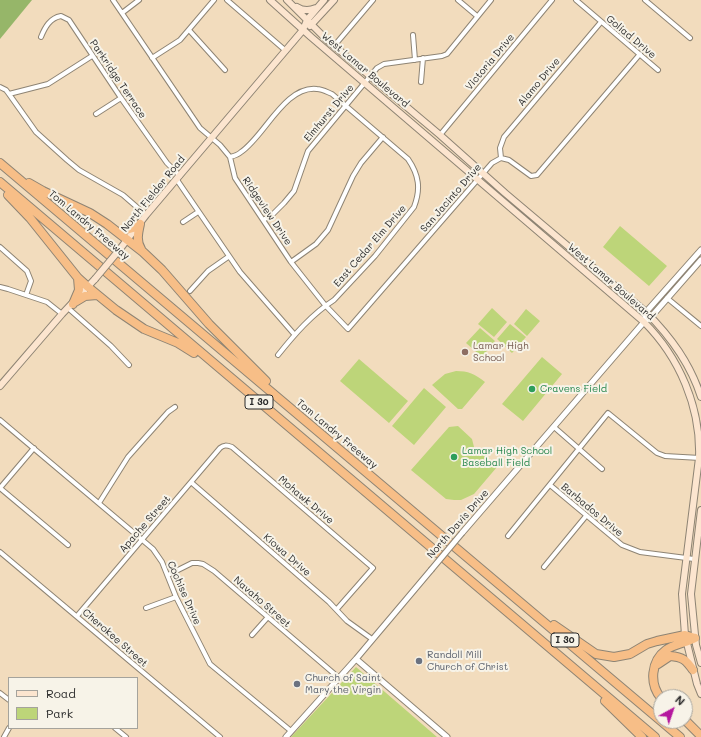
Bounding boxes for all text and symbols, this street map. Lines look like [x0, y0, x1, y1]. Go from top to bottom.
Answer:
street label: Goliad Drive [604, 13, 658, 61]
street label: West Lamar Boulevard [319, 30, 411, 110]
street label: Victoria Drive [463, 31, 517, 93]
street label: Parkridge Terrace [87, 37, 149, 121]
street label: Alamo Drive [515, 55, 563, 109]
street label: Elmhurst Drive [302, 82, 356, 144]
street label: North Fielder Road [119, 153, 187, 235]
street label: San Jacinto Drive [418, 161, 484, 235]
street label: Ridgeview Drive [240, 175, 294, 247]
street label: Tom Landry Freeway [46, 188, 132, 262]
street label: East Cedar Elm Drive [331, 203, 409, 289]
street label: West Lamar Boulevard [565, 241, 657, 323]
place label: Lamar High School [473, 340, 529, 364]
marker: Lamar High School [460, 347, 470, 357]
place label: Cravens Field [540, 383, 607, 395]
marker: Cravens Field [527, 384, 537, 394]
road number: I 30 [245, 395, 273, 409]
street label: Tom Landry Freeway [294, 397, 380, 471]
place label: Lamar High School Baseball Field [462, 445, 552, 468]
marker: Lamar High School Baseball Field [449, 452, 459, 462]
street label: Mohawk Drive [276, 473, 336, 527]
street label: Barbados Drive [559, 481, 625, 539]
street label: North Davis Drive [425, 487, 491, 561]
street label: Apache Street [117, 493, 173, 555]
street label: Kiowa Drive [261, 531, 313, 579]
street label: Cochise Drive [165, 559, 203, 627]
street label: Navaho Street [231, 574, 293, 630]
street label: Cherokee Street [80, 606, 150, 670]
road number: I 30 [551, 633, 579, 647]
place label: Randoll Mill Church of Christ [427, 649, 508, 672]
marker: Randoll Mill Church of Christ [414, 656, 424, 666]
place label: Church of Saint Mary the Virgin [305, 672, 381, 696]
legend [8, 677, 138, 729]
marker: Church of Saint Mary the Virgin [292, 679, 302, 689]
text: Road [46, 685, 76, 701]
north arrow [653, 689, 693, 729]
text: N [672, 692, 688, 709]
text: Park [46, 705, 73, 721]

